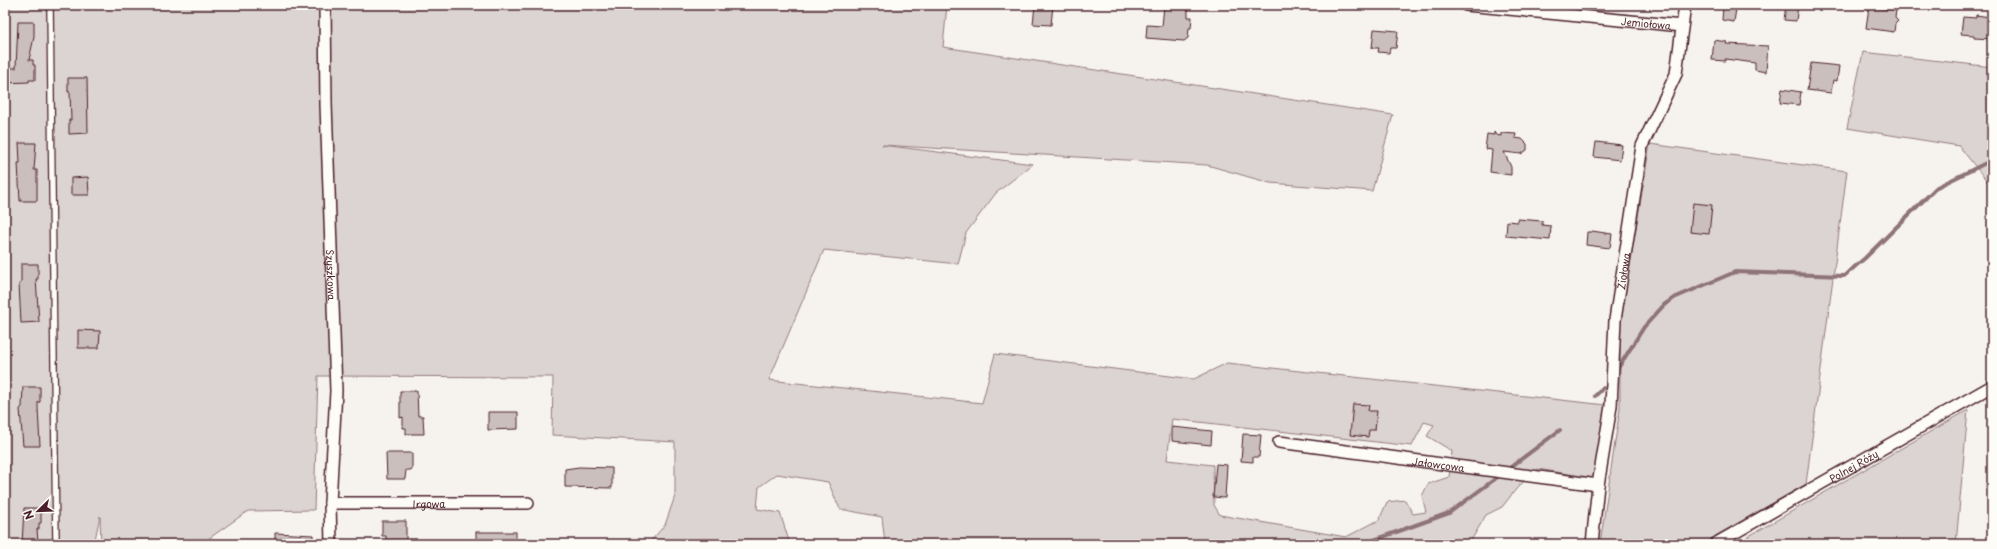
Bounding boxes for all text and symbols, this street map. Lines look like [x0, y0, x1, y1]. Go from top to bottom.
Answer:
street label: Jemiołowa [1620, 13, 1673, 32]
street label: Szyszkowa [323, 249, 340, 301]
street label: Ziołowa [1612, 251, 1633, 291]
street label: Polnej Róży [1826, 445, 1881, 485]
street label: Jałowcowa [1411, 453, 1466, 475]
north arrow [18, 491, 58, 531]
street label: Irgowa [413, 496, 446, 511]
text: N [19, 508, 38, 522]

